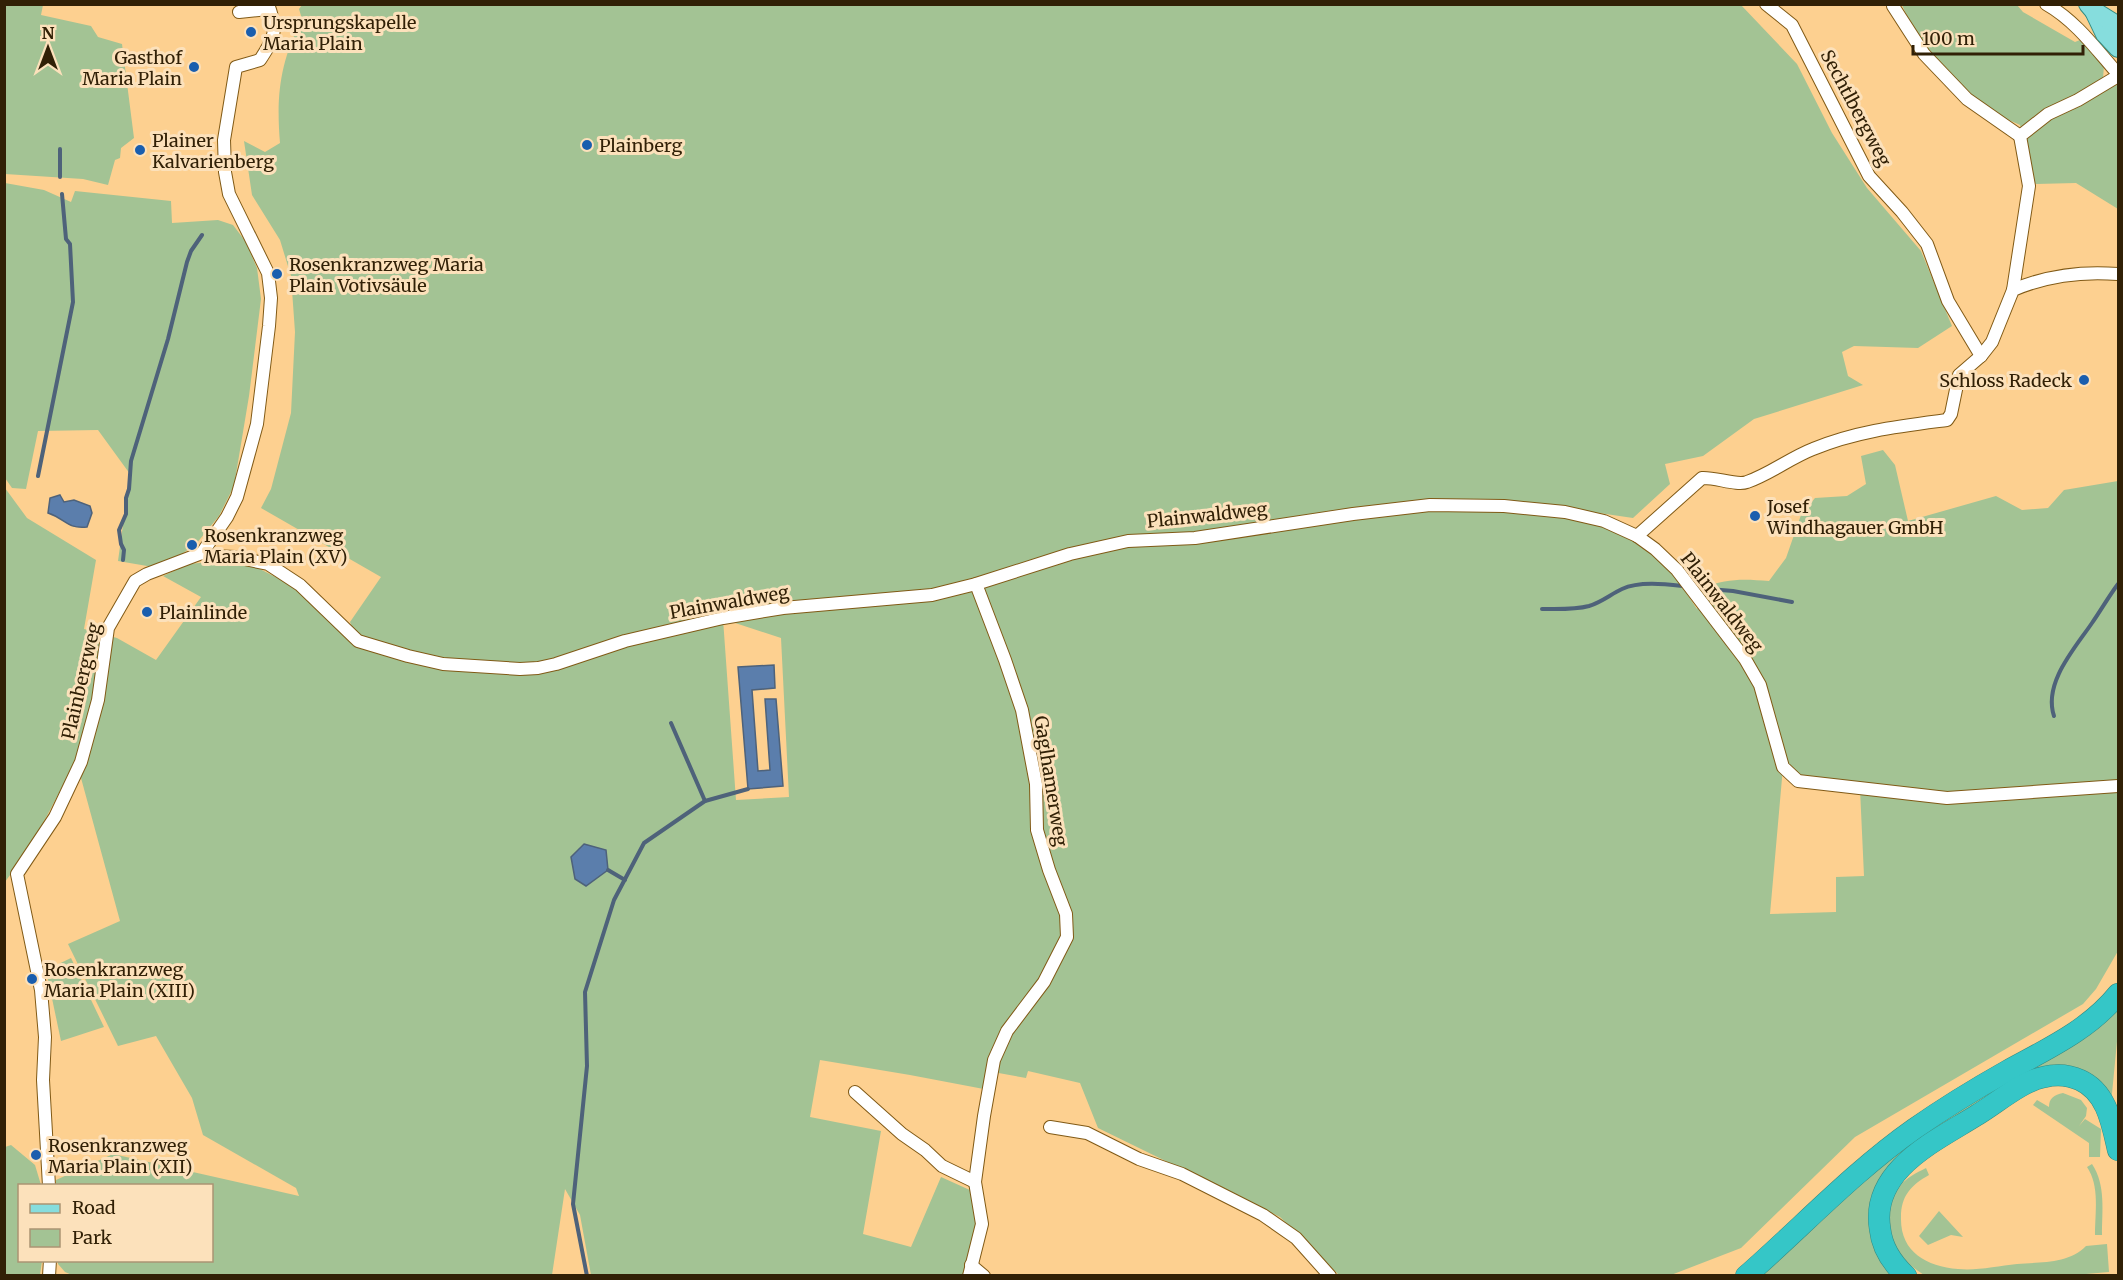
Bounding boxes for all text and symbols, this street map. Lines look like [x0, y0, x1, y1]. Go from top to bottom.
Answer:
place label: Ursprungskapelle Maria Plain [263, 11, 416, 55]
north arrow [18, 18, 78, 78]
scale bar [1913, 18, 2082, 56]
text: N [42, 23, 55, 43]
marker: Ursprungskapelle Maria Plain [244, 25, 258, 39]
text: 100 m [1922, 27, 1975, 50]
place label: Gasthof Maria Plain [82, 46, 183, 90]
street label: Sechtlbergweg [1816, 46, 1896, 170]
marker: Gasthof Maria Plain [187, 60, 201, 74]
place label: Plainer Kalvarienberg [152, 129, 274, 173]
place label: Plainberg [599, 134, 683, 157]
marker: Plainberg [580, 138, 594, 152]
marker: Plainer Kalvarienberg [133, 143, 147, 157]
place label: Rosenkranzweg Maria Plain Votivsäule [289, 253, 484, 297]
marker: Rosenkranzweg Maria Plain Votivsäule [270, 267, 284, 281]
place label: Schloss Radeck [1939, 369, 2073, 392]
marker: Schloss Radeck [2077, 373, 2091, 387]
place label: Josef Windhagauer GmbH [1766, 495, 1944, 539]
street label: Plainwaldweg [1146, 497, 1268, 533]
marker: Josef Windhagauer GmbH [1748, 509, 1762, 523]
place label: Rosenkranzweg Maria Plain (XV) [204, 524, 348, 568]
marker: Rosenkranzweg Maria Plain (XV) [185, 538, 199, 552]
street label: Plainwaldweg [1676, 547, 1768, 657]
street label: Plainwaldweg [668, 580, 791, 624]
place label: Plainlinde [159, 601, 247, 624]
marker: Plainlinde [140, 605, 154, 619]
street label: Plainbergweg [56, 620, 106, 742]
street label: Gaglhamerweg [1029, 714, 1073, 848]
place label: Rosenkranzweg Maria Plain (XIII) [44, 958, 195, 1002]
marker: Rosenkranzweg Maria Plain (XIII) [25, 972, 39, 986]
place label: Rosenkranzweg Maria Plain (XII) [48, 1134, 192, 1178]
marker: Rosenkranzweg Maria Plain (XII) [29, 1148, 43, 1162]
legend [18, 1184, 213, 1262]
text: Road [72, 1196, 116, 1219]
text: Park [72, 1226, 113, 1249]

